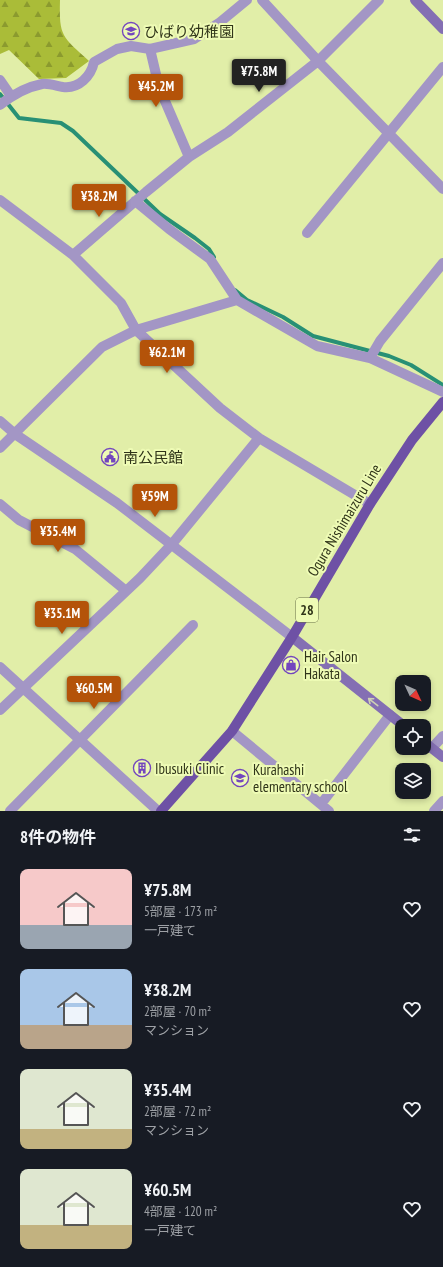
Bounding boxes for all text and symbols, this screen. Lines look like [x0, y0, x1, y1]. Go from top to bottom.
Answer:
school or university icon: ひばり幼稚園 [121, 21, 141, 41]
place label: ひばり幼稚園 [144, 22, 234, 41]
pin: ¥75.8M [226, 59, 292, 93]
text: ¥75.8M [241, 63, 277, 80]
pin: ¥45.2M [123, 74, 189, 108]
text: ¥45.2M [138, 78, 174, 95]
pin: ¥38.2M [66, 184, 132, 218]
text: ¥38.2M [81, 188, 117, 205]
pin: ¥62.1M [134, 340, 200, 374]
text: ¥62.1M [149, 344, 185, 361]
public building icon: 南公民館 [100, 447, 120, 467]
place label: 南公民館 [123, 448, 183, 467]
street label: Ogura Nishimaizuru Line [303, 460, 385, 580]
pin: ¥59M [131, 484, 179, 518]
text: ¥59M [141, 488, 169, 505]
pin: ¥35.4M [25, 519, 91, 553]
text: ¥35.4M [40, 523, 76, 540]
road number: 28 [296, 598, 318, 622]
pin: ¥35.1M [29, 601, 95, 635]
text: ¥35.1M [44, 605, 80, 622]
place label: Hair Salon Hakata [304, 647, 358, 683]
shop icon: Hair Salon Hakata [281, 655, 301, 675]
north arrow [395, 675, 431, 711]
map controls [395, 675, 431, 799]
pin: ¥60.5M [61, 676, 127, 710]
text: ¥60.5M [76, 680, 112, 697]
one-way arrow [368, 697, 379, 706]
button: locate [395, 719, 431, 755]
building icon: Ibusuki Clinic [132, 758, 152, 778]
place label: Ibusuki Clinic [155, 759, 225, 778]
place label: Kurahashi elementary school [253, 760, 348, 796]
button: layers [395, 763, 431, 799]
school or university icon: Kurahashi elementary school [230, 768, 250, 788]
icon: filters [401, 824, 423, 846]
text: 8件の物件 [20, 826, 96, 848]
text: ¥75.8M [144, 879, 191, 901]
icon: home [52, 885, 100, 933]
icon: heart [401, 898, 423, 920]
text: 5部屋 · 173 m² [144, 903, 217, 920]
text: 一戸建て [144, 922, 196, 939]
text: ¥38.2M [144, 979, 191, 1001]
icon: home [52, 985, 100, 1033]
icon: heart [401, 998, 423, 1020]
text: 2部屋 · 70 m² [144, 1003, 211, 1020]
text: マンション [144, 1022, 209, 1039]
text: ¥35.4M [144, 1079, 191, 1101]
icon: home [52, 1085, 100, 1133]
icon: heart [401, 1098, 423, 1120]
text: 2部屋 · 72 m² [144, 1103, 211, 1120]
text: マンション [144, 1122, 209, 1139]
text: ¥60.5M [144, 1179, 191, 1201]
icon: home [52, 1185, 100, 1233]
icon: heart [401, 1198, 423, 1220]
text: 4部屋 · 120 m² [144, 1203, 217, 1220]
text: 一戸建て [144, 1222, 196, 1239]

